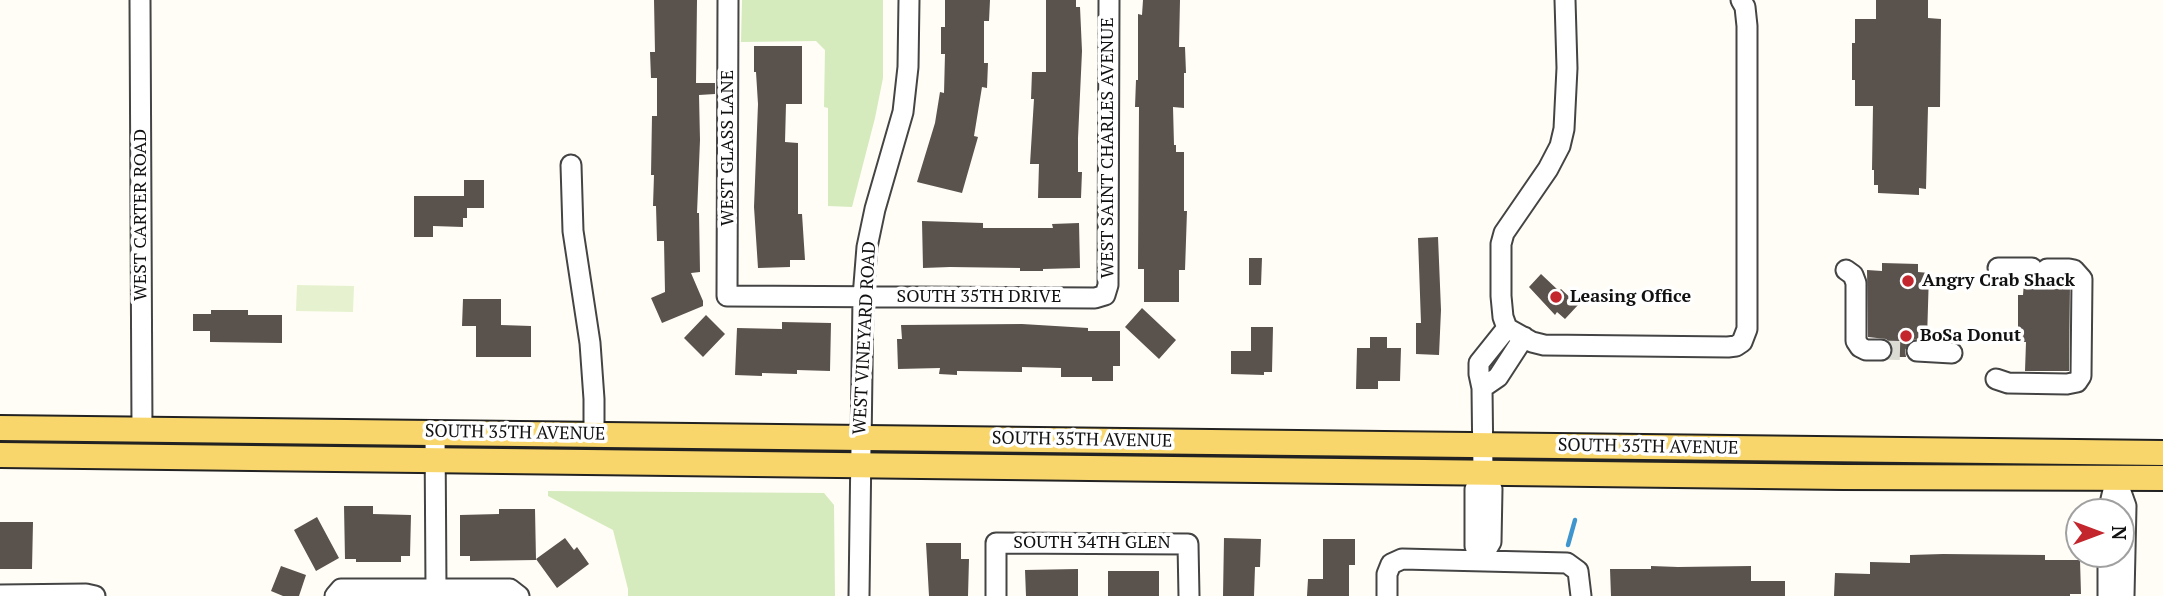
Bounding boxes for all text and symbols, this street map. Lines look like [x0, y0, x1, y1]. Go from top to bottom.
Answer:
street label: WEST SAINT CHARLES AVENUE [1097, 17, 1119, 279]
street label: WEST GLASS LANE [717, 70, 739, 226]
street label: WEST CARTER ROAD [130, 129, 152, 301]
street label: WEST VINEYARD ROAD [849, 241, 881, 435]
place label: Angry Crab Shack [1922, 270, 2075, 292]
marker: Angry Crab Shack [1900, 273, 1916, 289]
street label: SOUTH 35TH DRIVE [897, 286, 1061, 308]
place label: Leasing Office [1570, 286, 1691, 308]
marker: Leasing Office [1548, 289, 1564, 305]
place label: BoSa Donut [1920, 325, 2021, 347]
marker: BoSa Donut [1898, 328, 1914, 344]
street label: SOUTH 35TH AVENUE [425, 421, 605, 445]
street label: SOUTH 35TH AVENUE [992, 428, 1172, 452]
street label: SOUTH 35TH AVENUE [1558, 435, 1738, 459]
north arrow [2065, 498, 2135, 568]
text: N [2107, 526, 2132, 540]
street label: SOUTH 34TH GLEN [1013, 532, 1171, 554]

